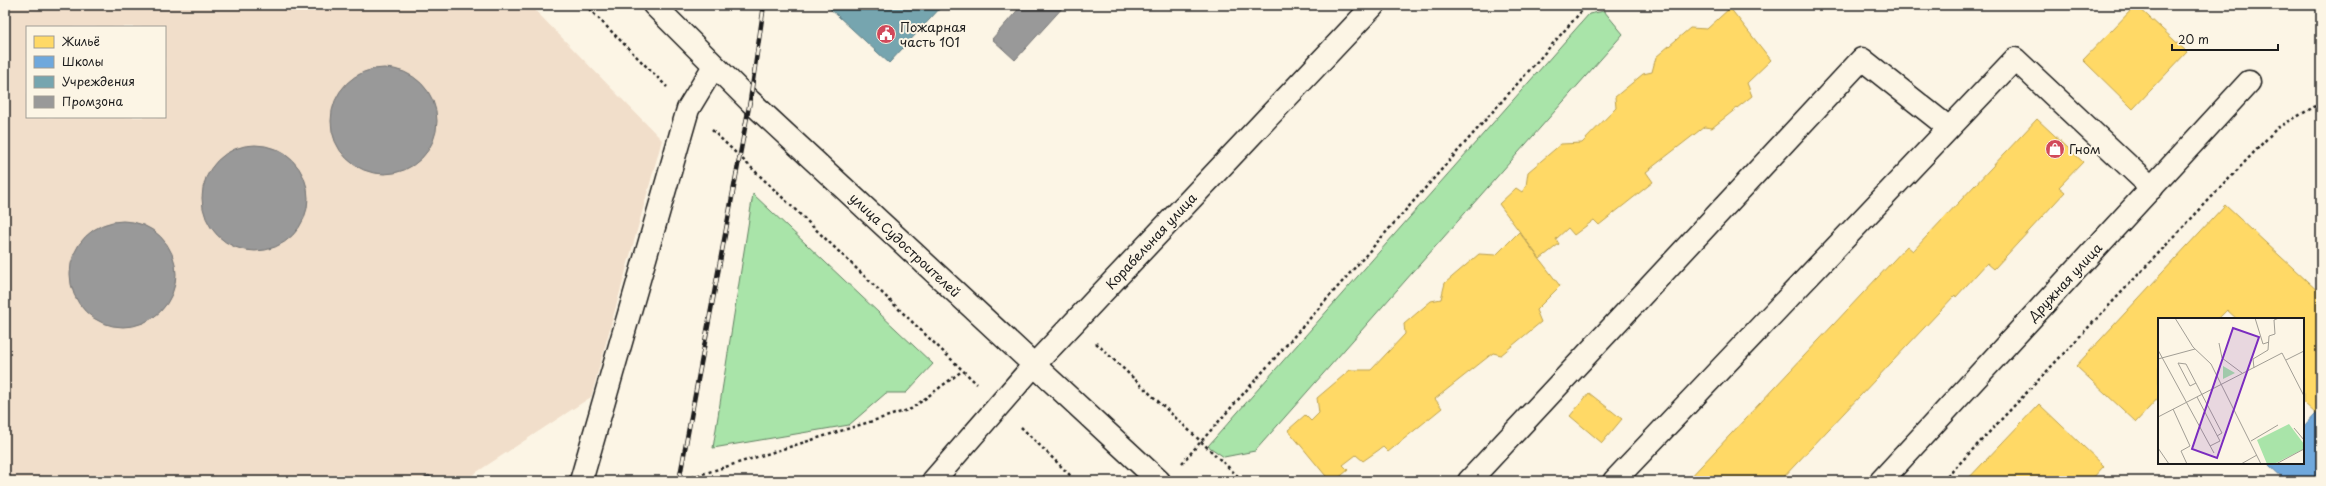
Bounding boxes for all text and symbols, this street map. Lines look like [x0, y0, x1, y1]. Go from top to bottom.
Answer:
place label: Пожарная часть 101 [900, 17, 966, 51]
public building icon: Пожарная часть 101 [875, 23, 897, 45]
legend [26, 26, 166, 118]
scale bar [2172, 26, 2278, 52]
text: 20 m [2178, 30, 2209, 48]
text: Жильё [61, 32, 100, 50]
text: Школы [62, 52, 104, 70]
text: Учреждения [62, 72, 135, 90]
text: Промзона [62, 92, 124, 110]
shop icon: Гном [2044, 138, 2066, 160]
place label: Гном [2069, 139, 2101, 158]
street label: улица Судостроителей [846, 188, 965, 301]
street label: Корабельная улица [1101, 188, 1201, 293]
street label: Дружная улица [2023, 238, 2106, 326]
inset map [2158, 318, 2304, 464]

